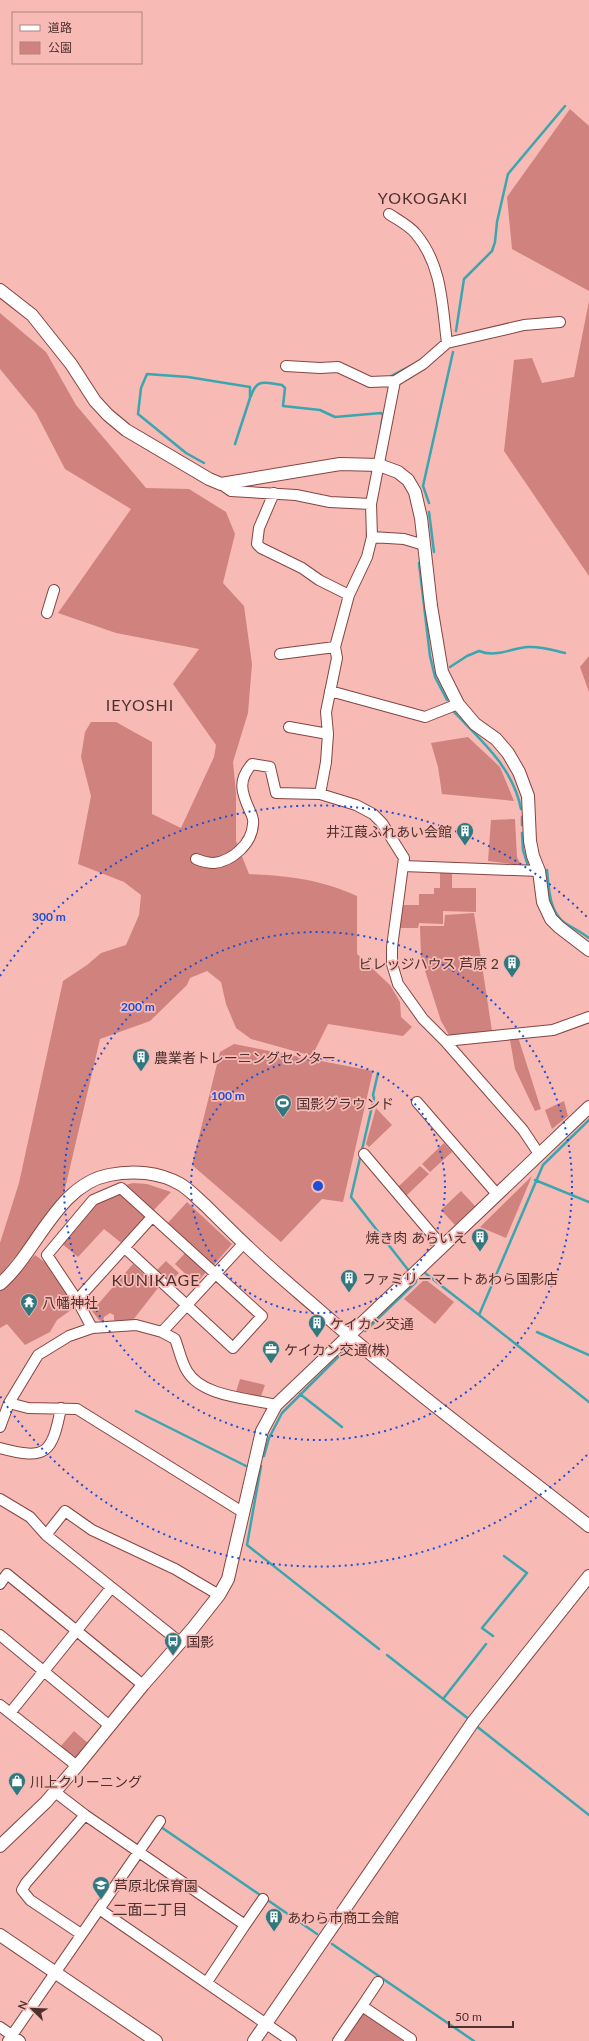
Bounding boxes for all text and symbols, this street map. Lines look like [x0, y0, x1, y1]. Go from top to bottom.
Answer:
legend [12, 12, 142, 64]
text: 道路 [48, 20, 72, 35]
text: 公園 [48, 40, 72, 55]
district label: YOKOGAKI [378, 188, 468, 207]
district label: IEYOSHI [106, 695, 174, 714]
building icon: 井江葭ふれあい会館 [455, 821, 475, 846]
place label: 井江葭ふれあい会館 [326, 823, 452, 840]
text: 300 m [32, 909, 66, 924]
building icon: ビレッジハウス 芦原 2 [502, 953, 522, 978]
place label: ビレッジハウス 芦原 2 [359, 955, 499, 972]
text: 200 m [121, 999, 155, 1014]
building icon: 農業者トレーニングセンター [131, 1047, 151, 1072]
place label: 農業者トレーニングセンター [154, 1049, 336, 1066]
text: 100 m [211, 1088, 245, 1103]
sports icon: 国影グラウンド [273, 1093, 293, 1118]
place label: 国影グラウンド [296, 1095, 394, 1112]
centre of rings [311, 1179, 325, 1193]
building icon: 焼き肉 あらいえ [470, 1227, 490, 1252]
place label: 焼き肉 あらいえ [365, 1229, 467, 1246]
building icon: ファミリーマートあわら国影店 [339, 1268, 359, 1293]
district label: KUNIKAGE [111, 1270, 201, 1289]
place label: ファミリーマートあわら国影店 [362, 1270, 558, 1287]
temple icon: 八幡神社 [19, 1292, 39, 1317]
place label: 八幡神社 [42, 1294, 98, 1311]
building icon: ケイカン交通 [307, 1313, 327, 1338]
place label: ケイカン交通 [330, 1315, 414, 1332]
office icon: ケイカン交通(株) [261, 1339, 281, 1364]
place label: ケイカン交通(株) [284, 1341, 389, 1358]
bus stop icon: 国影 [163, 1631, 183, 1656]
place label: 国影 [186, 1633, 214, 1650]
shop icon: 川上クリーニング [7, 1771, 27, 1796]
place label: 川上クリーニング [30, 1773, 142, 1790]
school or university icon: 芦原北保育園 [91, 1875, 111, 1900]
place label: 芦原北保育園 [114, 1877, 198, 1894]
district label: 二面二丁目 [112, 1900, 188, 1918]
building icon: あわら市商工会館 [264, 1907, 284, 1932]
place label: あわら市商工会館 [287, 1909, 399, 1926]
north arrow [12, 1989, 52, 2029]
text: N [15, 1998, 30, 2011]
scale bar [449, 2003, 513, 2029]
text: 50 m [455, 2009, 482, 2024]

